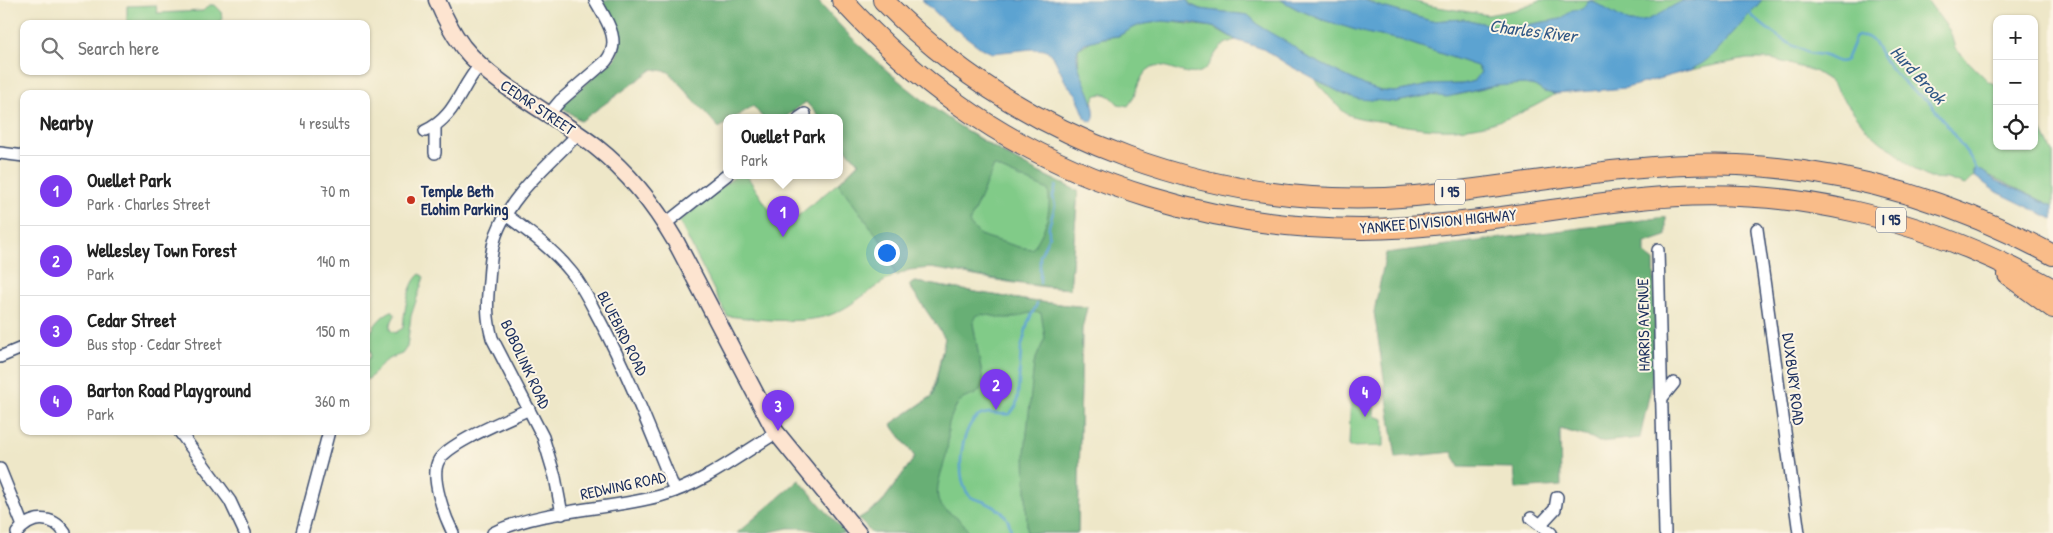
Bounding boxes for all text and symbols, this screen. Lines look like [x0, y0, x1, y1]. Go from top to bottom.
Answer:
water label: Charles River [1488, 13, 1580, 49]
map controls [1993, 15, 2038, 150]
button: + [1993, 15, 2038, 60]
search box [20, 20, 370, 75]
icon: search [38, 34, 66, 62]
text: Search here [78, 35, 159, 61]
water label: Hurd Brook [1885, 40, 1953, 111]
button: − [1993, 60, 2038, 105]
street label: CEDAR STREET [496, 74, 580, 140]
button: locate [1993, 105, 2038, 150]
text: Nearby [40, 108, 93, 137]
text: 4 results [299, 112, 350, 134]
popup [723, 114, 843, 179]
text: Ouellet Park [741, 123, 825, 149]
text: Park [741, 149, 768, 171]
text: Ouellet Park [87, 167, 171, 193]
text: 1 [53, 180, 59, 202]
text: 70 m [320, 180, 350, 202]
place label: Temple Beth Elohim Parking [420, 180, 508, 221]
road number: I 95 [1435, 180, 1465, 204]
text: Park · Charles Street [87, 193, 210, 215]
marker: Temple Beth Elohim Parking [405, 194, 417, 206]
pin: 1 [767, 196, 799, 237]
street label: YANKEE DIVISION HIGHWAY [1359, 203, 1517, 239]
road number: I 95 [1876, 208, 1906, 232]
text: Wellesley Town Forest [87, 237, 236, 263]
your location [874, 240, 900, 266]
text: 2 [52, 250, 60, 272]
text: 140 m [316, 250, 350, 272]
text: Park [87, 263, 114, 285]
street label: HARRIS AVENUE [1631, 278, 1655, 372]
street label: BLUEBIRD ROAD [592, 287, 654, 379]
text: Cedar Street [87, 307, 176, 333]
street label: BOBOLINK ROAD [496, 316, 556, 412]
text: 3 [52, 320, 60, 342]
text: 150 m [316, 320, 350, 342]
street label: DUXBURY ROAD [1777, 332, 1811, 427]
text: Bus stop · Cedar Street [87, 333, 222, 355]
pin: 2 [980, 369, 1012, 410]
pin: 4 [1349, 376, 1381, 417]
text: Barton Road Playground [87, 377, 251, 403]
text: 4 [53, 390, 59, 412]
text: 360 m [315, 390, 350, 412]
pin: 3 [762, 390, 794, 431]
text: Park [87, 403, 114, 425]
street label: REDWING ROAD [578, 465, 668, 505]

